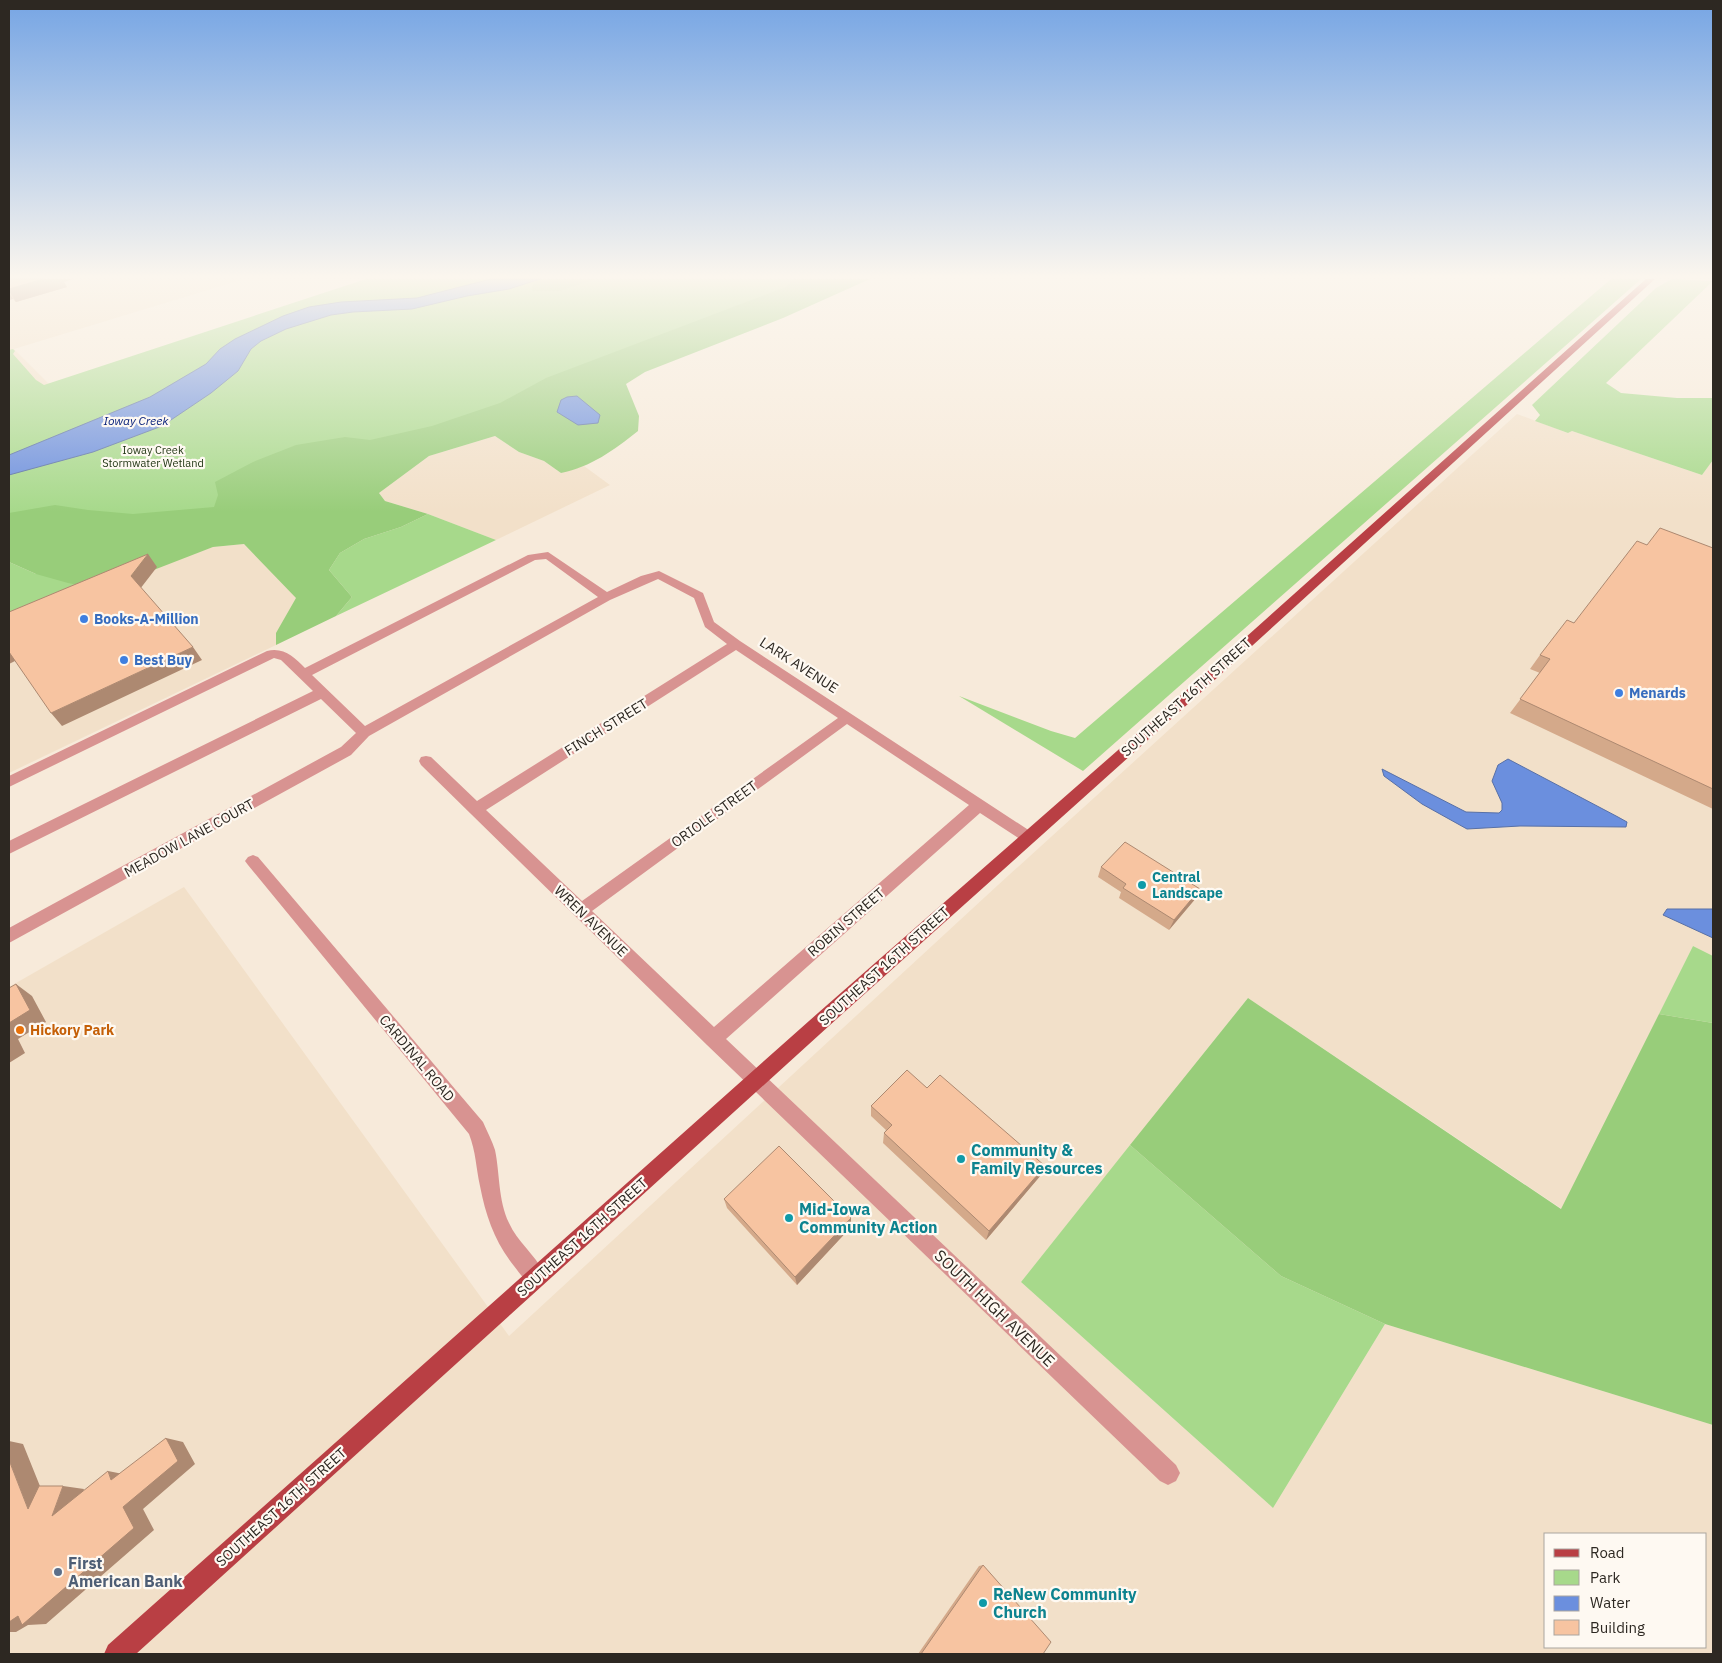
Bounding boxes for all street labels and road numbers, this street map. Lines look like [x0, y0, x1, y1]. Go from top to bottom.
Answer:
street label: LARK AVENUE [756, 633, 842, 697]
street label: SOUTHEAST 16TH STREET [1117, 634, 1255, 760]
street label: FINCH STREET [561, 694, 651, 760]
street label: ORIOLE STREET [667, 777, 761, 851]
street label: MEADOW LANE COURT [121, 795, 257, 881]
street label: WREN AVENUE [550, 881, 632, 961]
street label: ROBIN STREET [804, 884, 888, 960]
street label: SOUTHEAST 16TH STREET [815, 903, 953, 1029]
street label: CARDINAL ROAD [375, 1011, 459, 1105]
street label: SOUTHEAST 16TH STREET [513, 1174, 651, 1300]
street label: SOUTH HIGH AVENUE [931, 1245, 1059, 1371]
street label: SOUTHEAST 16TH STREET [212, 1444, 350, 1570]

